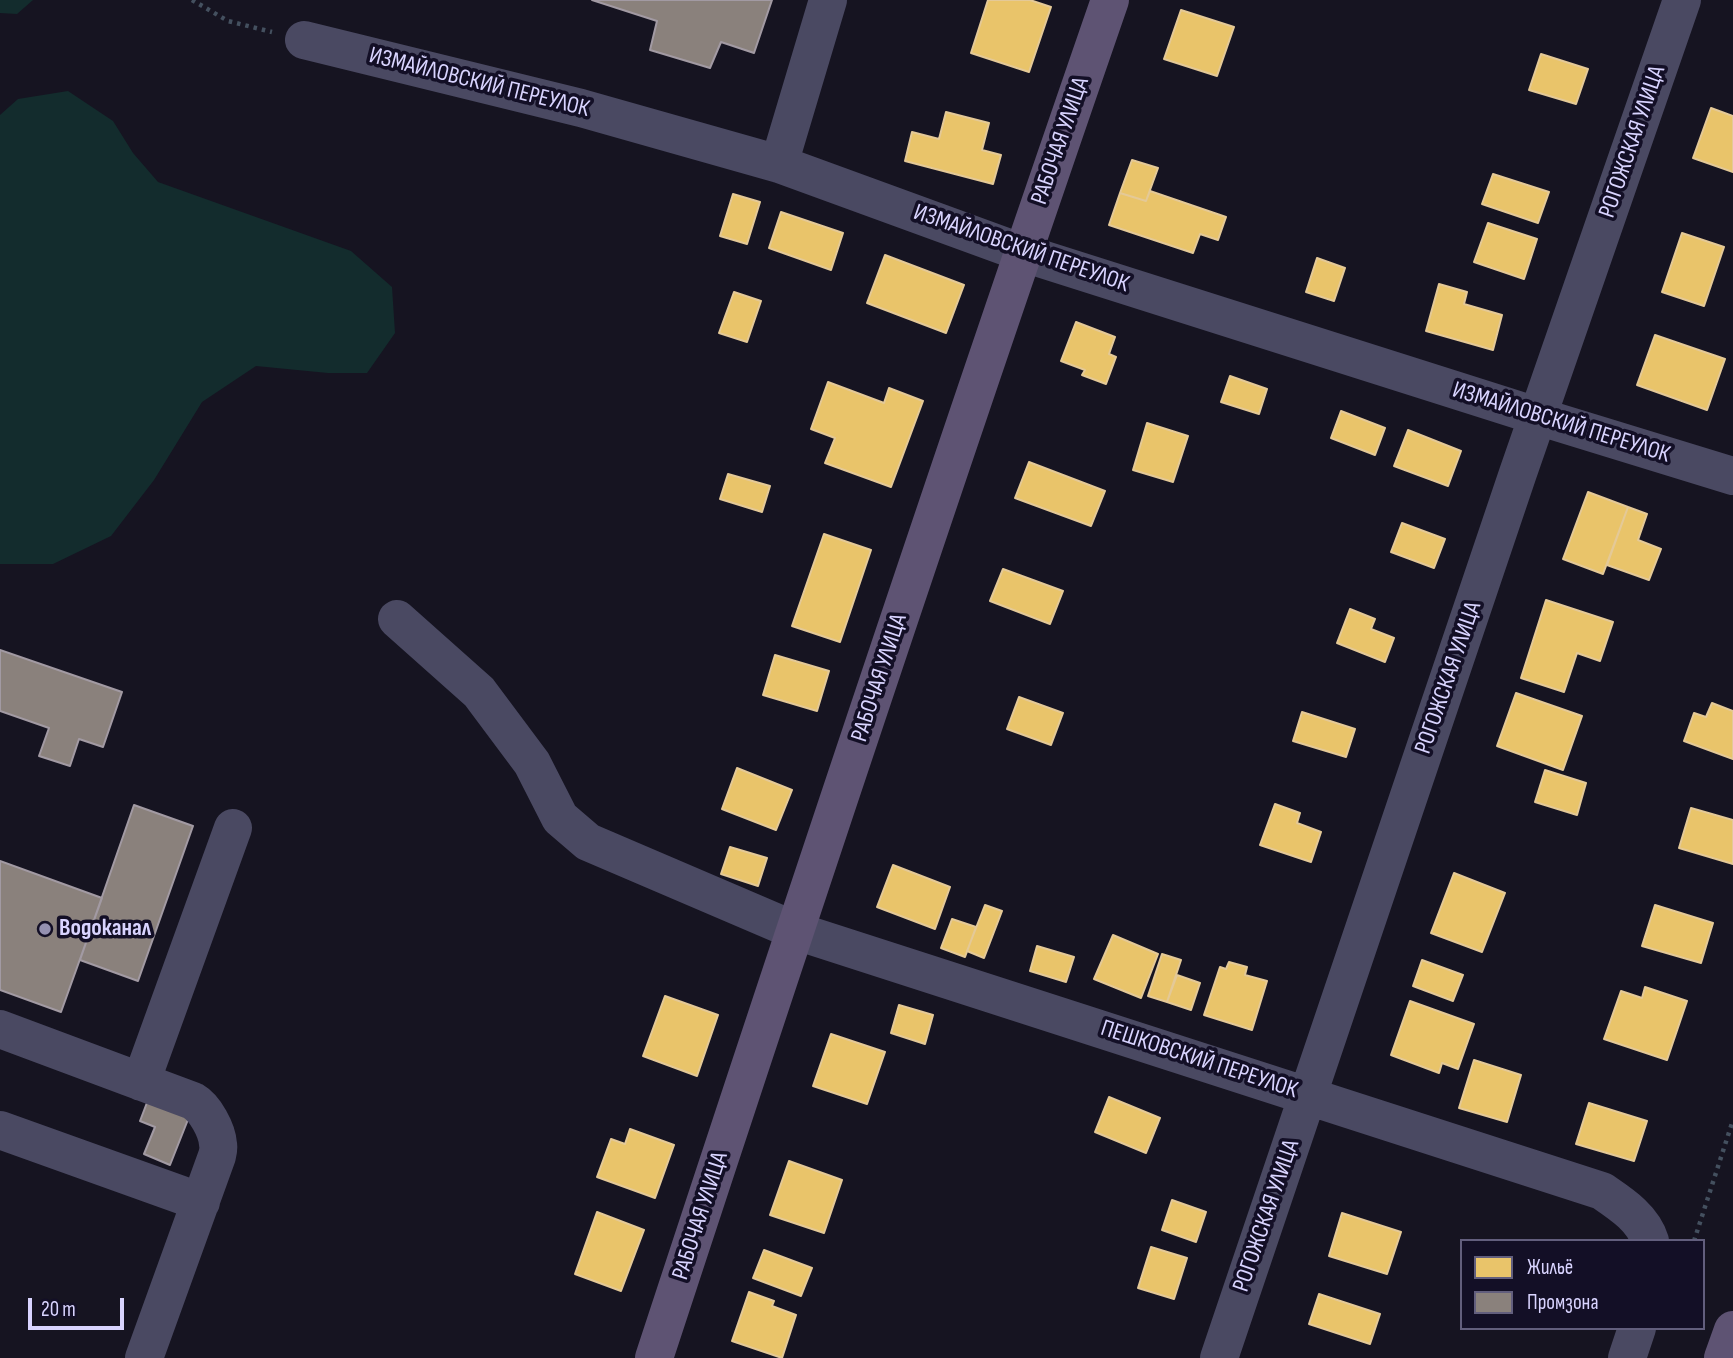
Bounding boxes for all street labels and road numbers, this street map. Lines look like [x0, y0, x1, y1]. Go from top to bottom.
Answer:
street label: ИЗМАЙЛОВСКИЙ ПЕРЕУЛОК [366, 42, 592, 124]
street label: РОГОЖСКАЯ УЛИЦА [1594, 62, 1672, 222]
street label: РАБОЧАЯ УЛИЦА [1026, 74, 1096, 208]
street label: ИЗМАЙЛОВСКИЙ ПЕРЕУЛОК [909, 199, 1133, 299]
street label: ИЗМАЙЛОВСКИЙ ПЕРЕУЛОК [1449, 376, 1673, 470]
street label: РОГОЖСКАЯ УЛИЦА [1410, 598, 1488, 758]
street label: РАБОЧАЯ УЛИЦА [846, 610, 914, 746]
street label: ПЕШКОВСКИЙ ПЕРЕУЛОК [1097, 1015, 1301, 1105]
street label: РОГОЖСКАЯ УЛИЦА [1228, 1136, 1306, 1296]
street label: РАБОЧАЯ УЛИЦА [667, 1148, 735, 1284]

